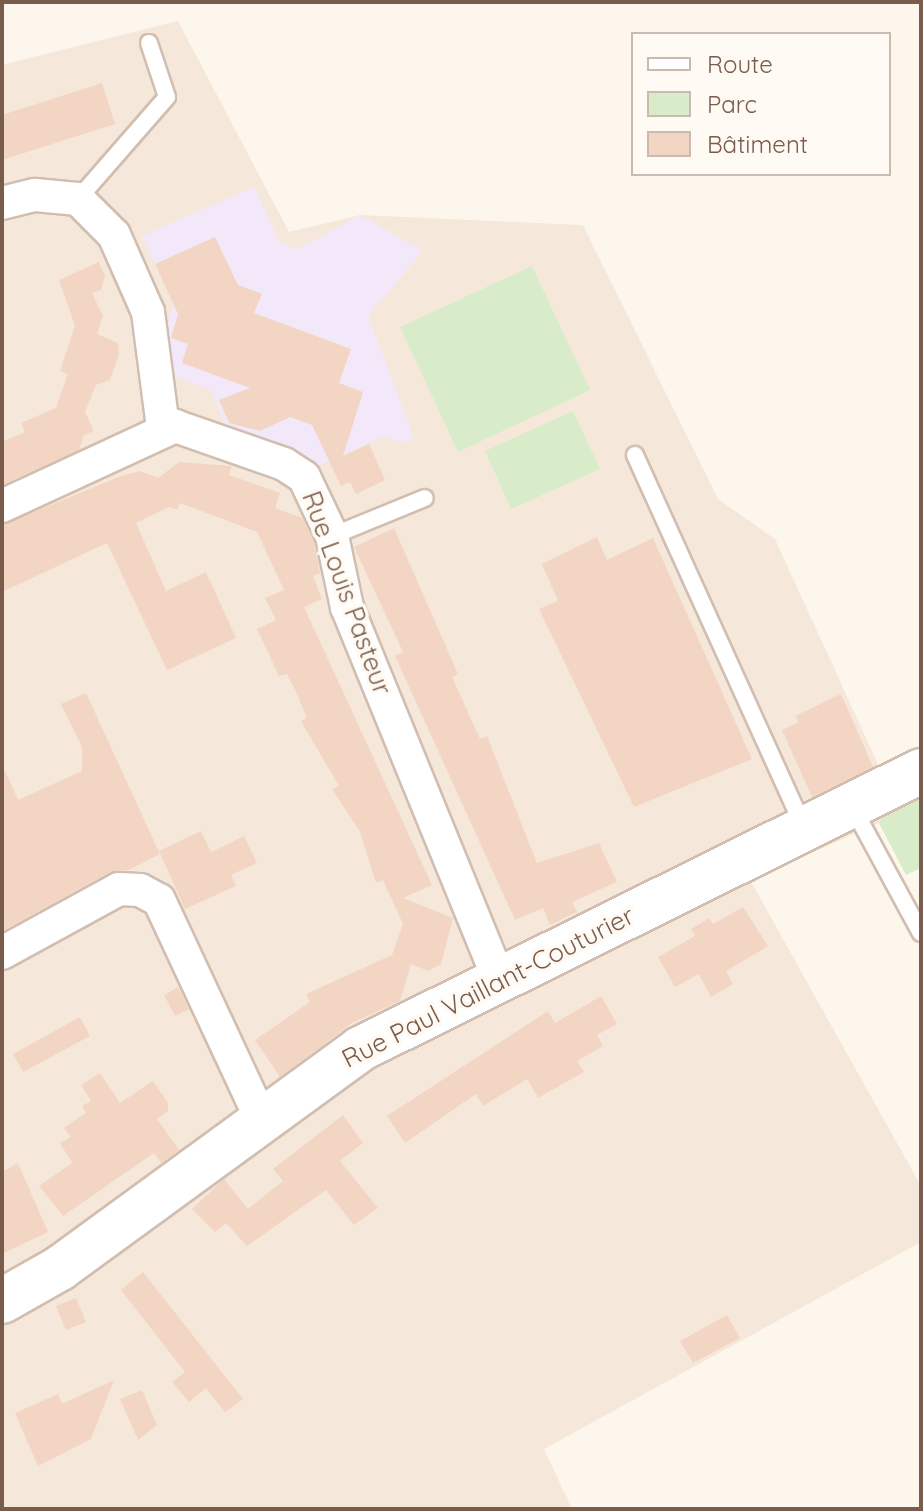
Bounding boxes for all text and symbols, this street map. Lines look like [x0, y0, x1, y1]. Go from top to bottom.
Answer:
legend [631, 32, 891, 176]
text: Route [707, 49, 773, 79]
text: Parc [707, 89, 757, 119]
text: Bâtiment [707, 129, 808, 159]
street label: Rue Louis Pasteur [296, 487, 398, 699]
street label: Rue Paul Vaillant-Couturier [337, 900, 639, 1074]

